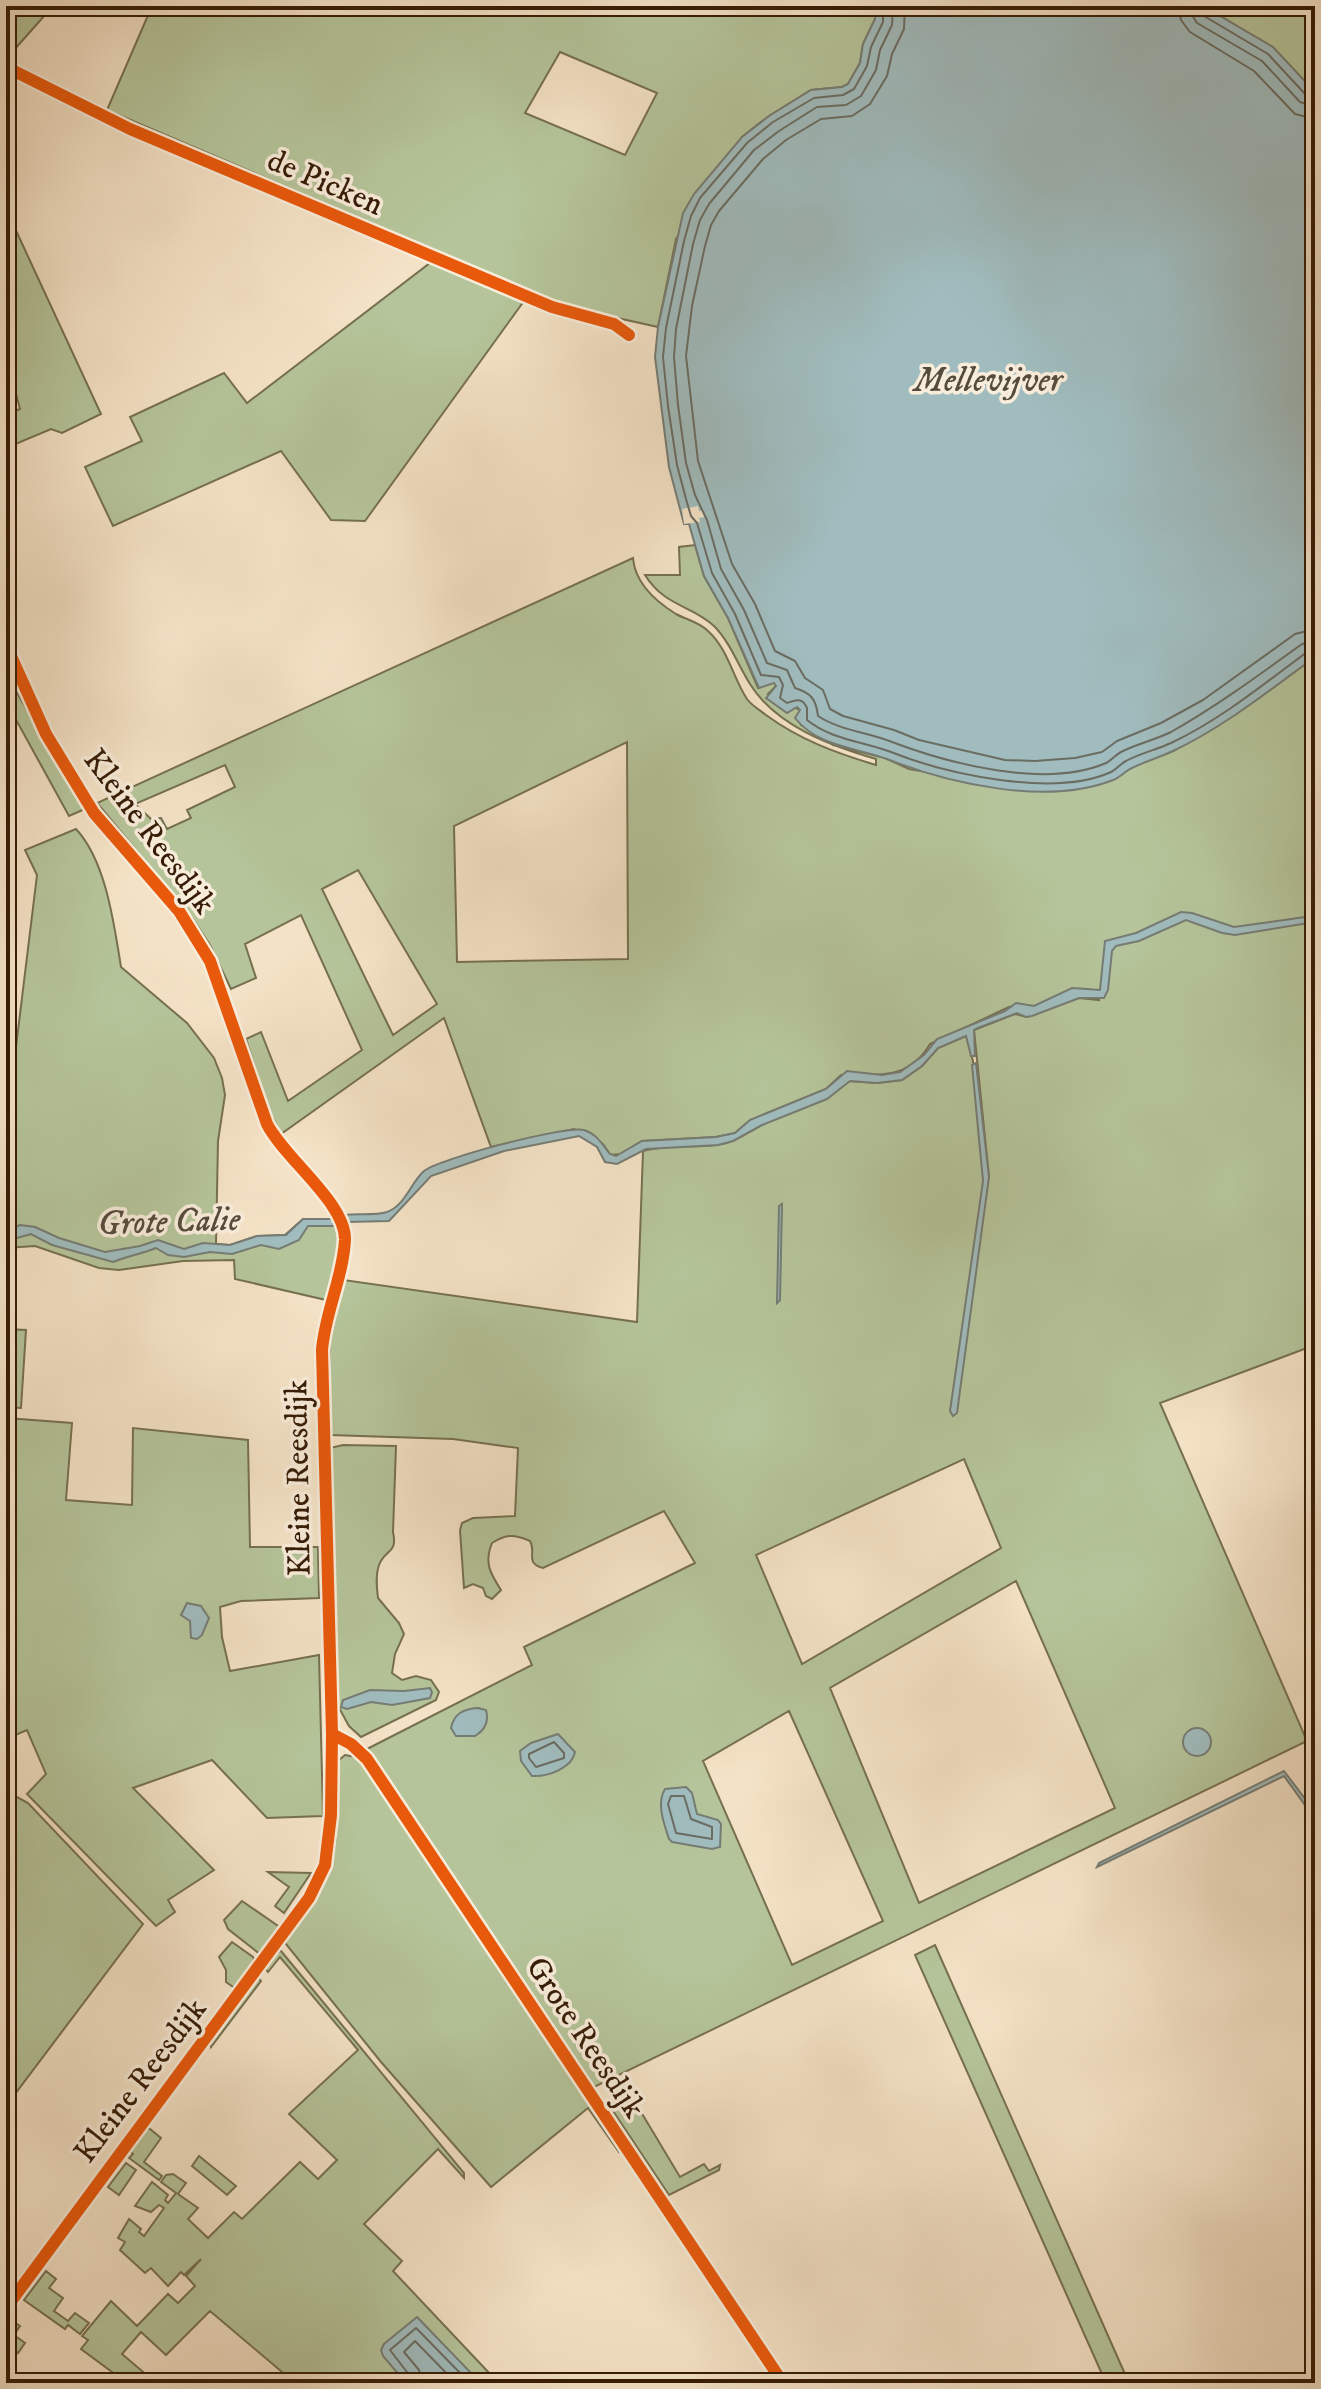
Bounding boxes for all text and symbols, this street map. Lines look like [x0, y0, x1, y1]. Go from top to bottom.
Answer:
street label: de Picken [261, 141, 389, 225]
water label: Mellevijver [912, 360, 1065, 402]
street label: Kleine Reesdijk [74, 742, 224, 923]
water label: Grote Calie [97, 1198, 242, 1245]
street label: Kleine Reesdijk [277, 1379, 321, 1576]
street label: Grote Reesdijk [516, 1950, 654, 2127]
street label: Kleine Reesdijk [66, 1990, 216, 2171]

